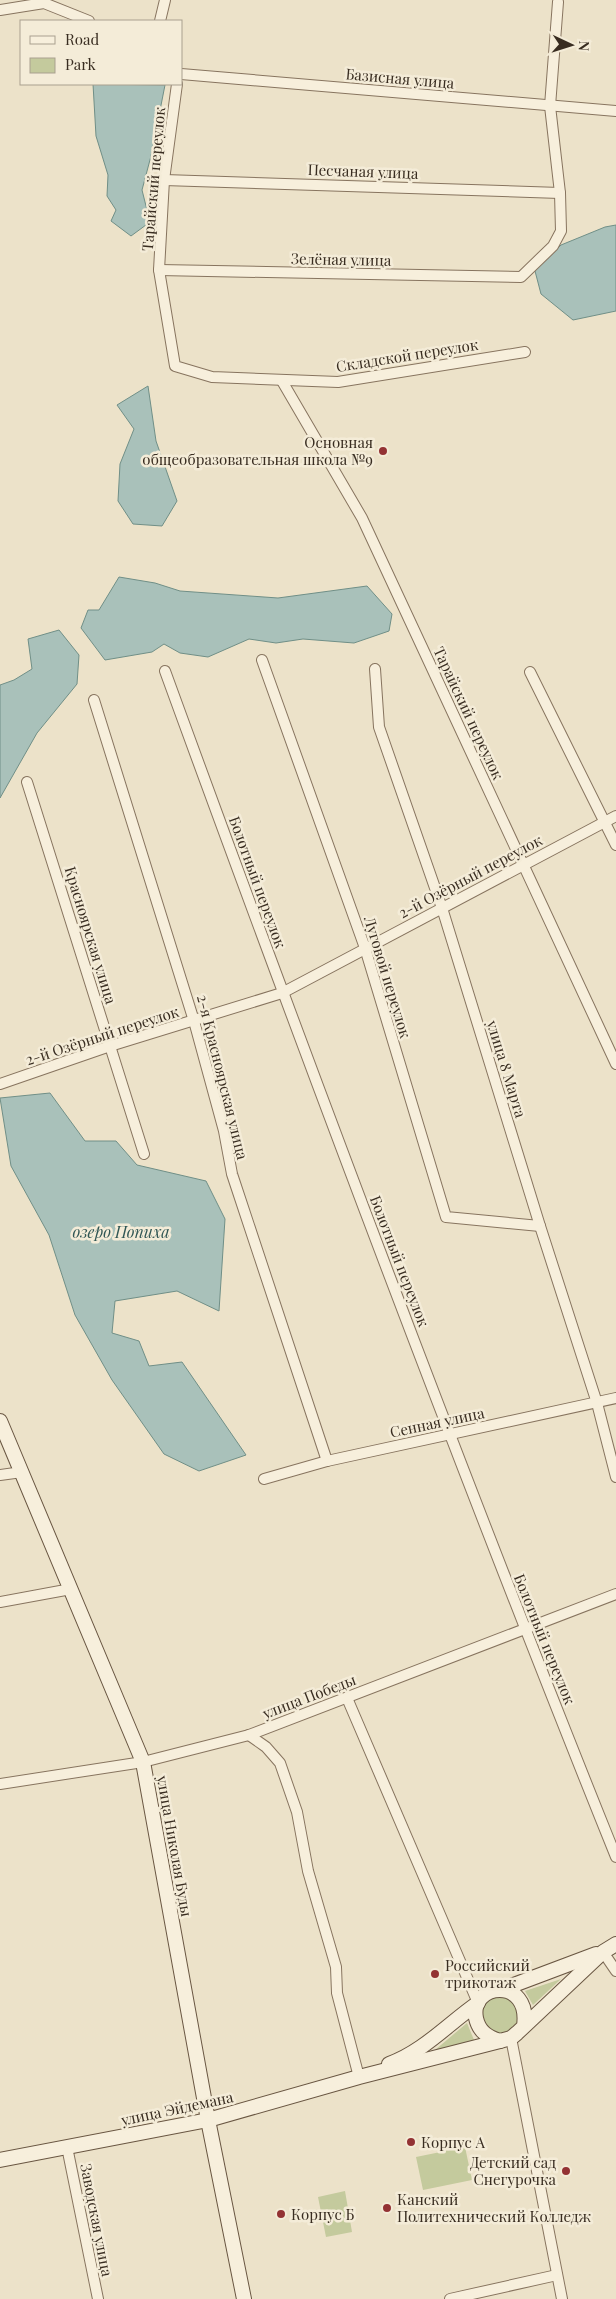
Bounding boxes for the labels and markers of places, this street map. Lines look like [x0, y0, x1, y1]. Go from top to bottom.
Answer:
place label: Основная общеобразовательная школа №9 [142, 432, 373, 469]
marker: Основная общеобразовательная школа №9 [377, 445, 389, 457]
place label: Российский трикотаж [445, 1955, 530, 1992]
marker: Российский трикотаж [429, 1968, 441, 1980]
place label: Корпус А [421, 2132, 485, 2152]
marker: Корпус А [405, 2136, 417, 2148]
place label: Детский сад Снегурочка [470, 2152, 557, 2189]
marker: Детский сад Снегурочка [560, 2165, 572, 2177]
place label: Канский Политехнический Колледж [397, 2189, 592, 2226]
marker: Канский Политехнический Колледж [381, 2202, 393, 2214]
place label: Корпус Б [291, 2204, 354, 2224]
marker: Корпус Б [275, 2208, 287, 2220]

